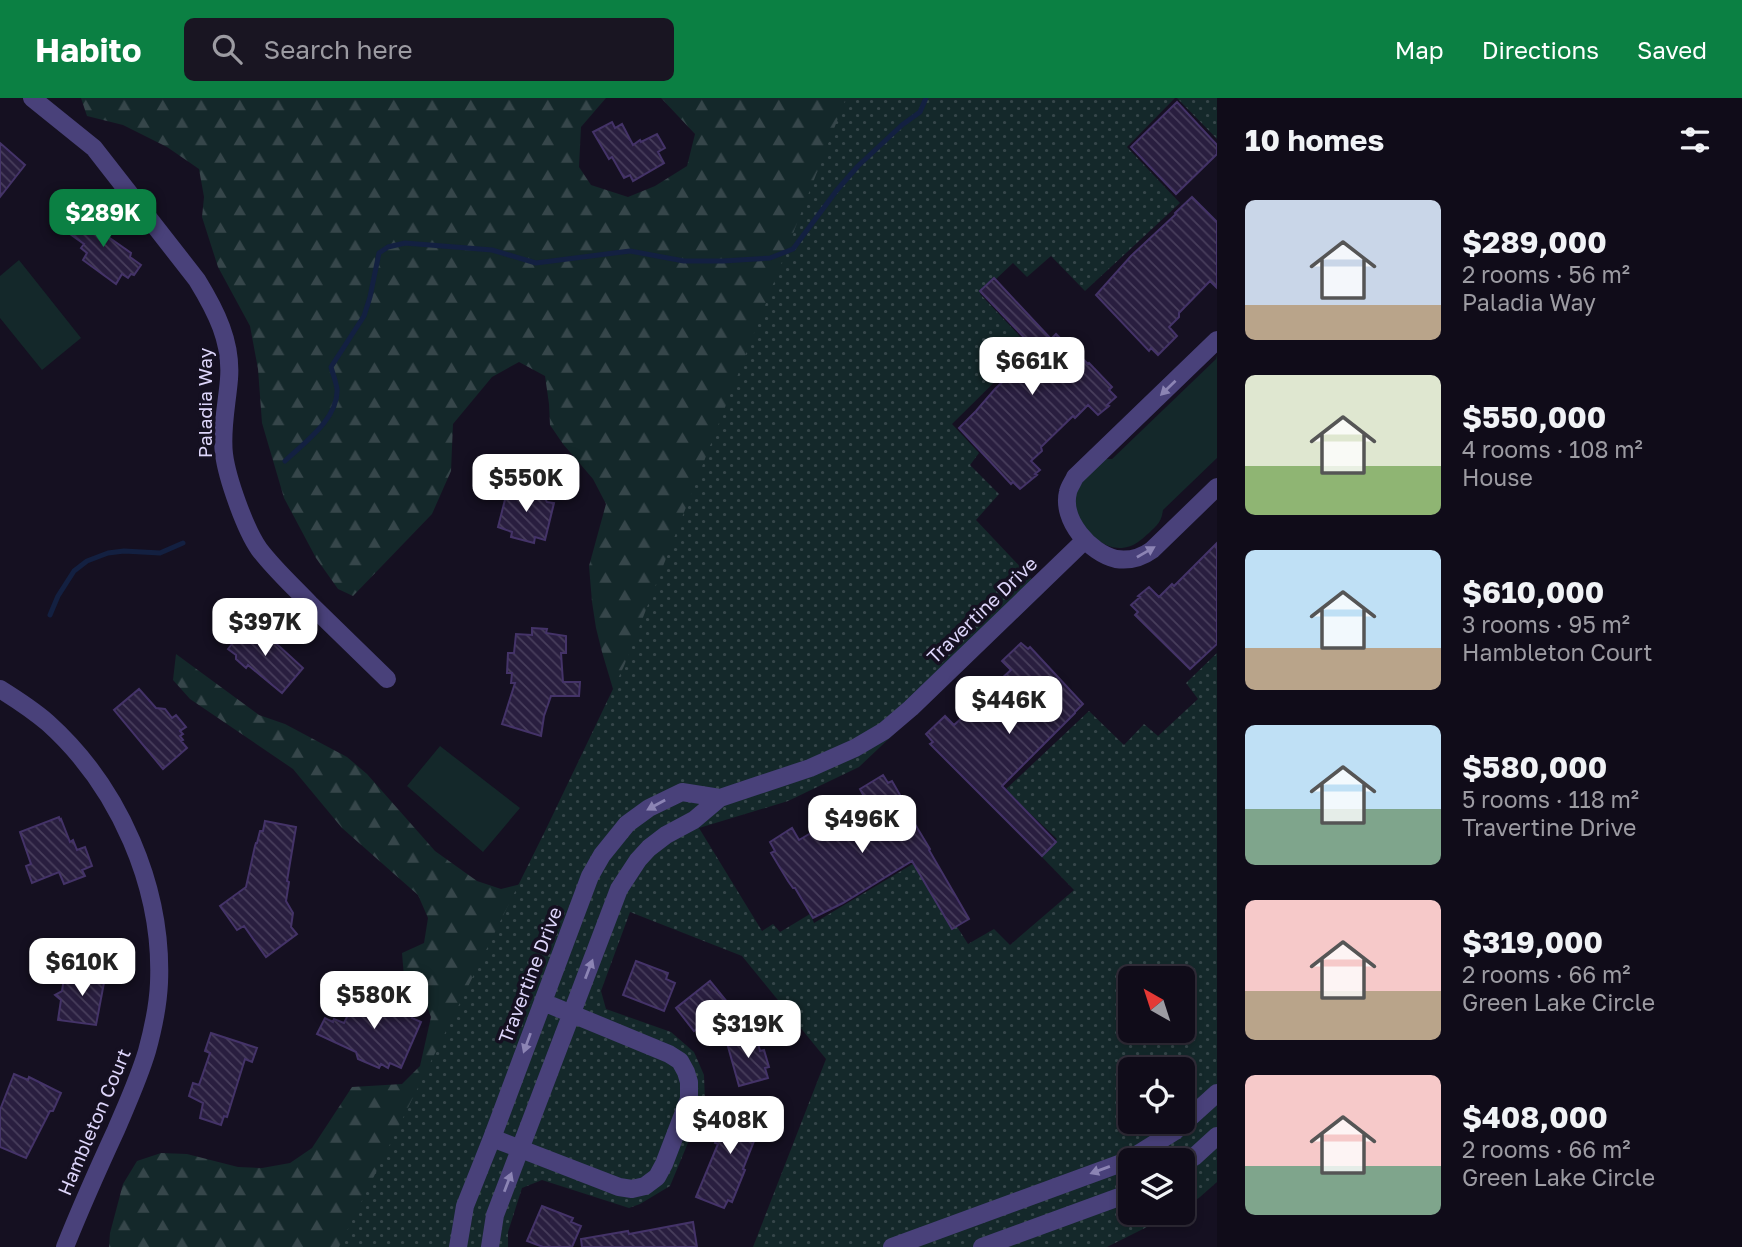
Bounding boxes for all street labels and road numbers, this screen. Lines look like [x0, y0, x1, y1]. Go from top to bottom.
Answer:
street label: Paladia Way [193, 347, 216, 458]
street label: Travertine Drive [922, 551, 1041, 668]
street label: Travertine Drive [493, 904, 566, 1046]
street label: Hambleton Court [52, 1045, 135, 1199]

